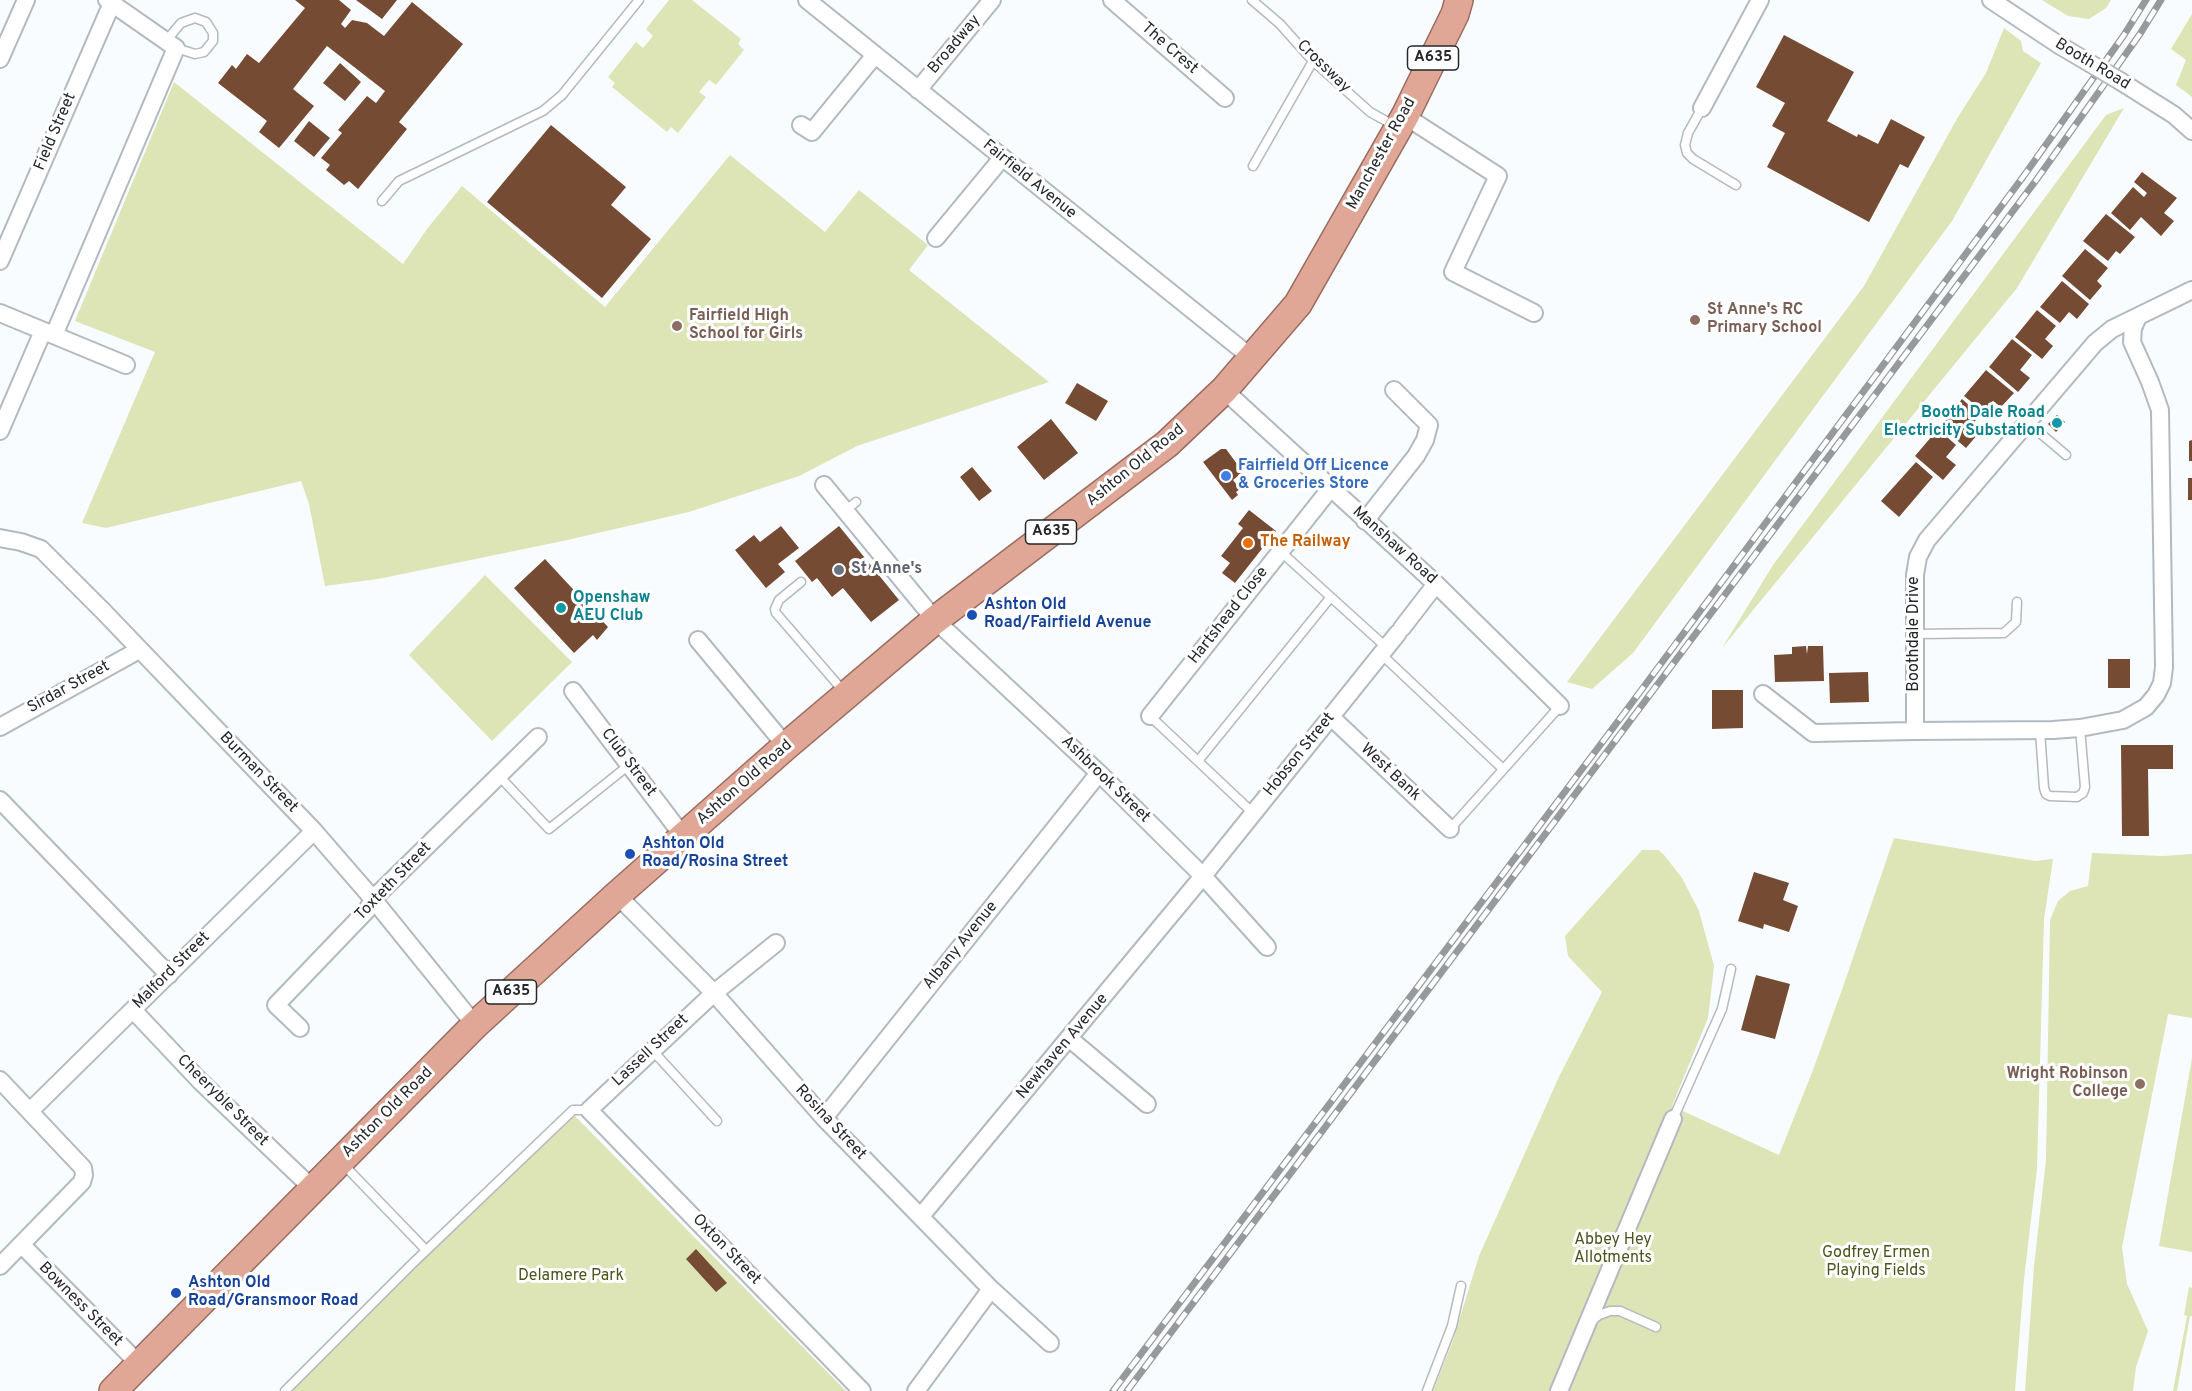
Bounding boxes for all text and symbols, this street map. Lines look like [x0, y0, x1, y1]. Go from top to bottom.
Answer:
street label: Broadway [925, 12, 985, 78]
street label: The Crest [1137, 19, 1201, 79]
street label: Booth Road [2051, 35, 2133, 95]
street label: Crossway [1292, 37, 1354, 97]
road number: A635 [1408, 46, 1458, 70]
street label: Field Street [31, 90, 81, 174]
street label: Manchester Road [1343, 95, 1421, 213]
street label: Fairfield Avenue [978, 136, 1080, 224]
place label: St Anne's RC Primary School [1707, 301, 1822, 339]
place label: Fairfield High School for Girls [689, 307, 803, 345]
marker: St Anne's RC Primary School [1688, 313, 1702, 327]
marker: Fairfield High School for Girls [670, 319, 684, 333]
place label: Booth Dale Road Electricity Substation [1884, 404, 2045, 442]
marker: Booth Dale Road Electricity Substation [2050, 416, 2064, 430]
street label: Ashton Old Road [1083, 421, 1189, 511]
place label: Fairfield Off Licence & Groceries Store [1238, 457, 1389, 495]
marker: Fairfield Off Licence & Groceries Store [1219, 469, 1233, 483]
street label: Manshaw Road [1348, 503, 1440, 589]
road number: A635 [1026, 520, 1076, 544]
place label: The Railway [1260, 533, 1351, 553]
marker: The Railway [1241, 536, 1255, 550]
place label: St Anne's [851, 560, 922, 580]
marker: St Anne's [832, 563, 846, 577]
street label: Hartshead Close [1185, 564, 1273, 668]
street label: Boothdale Drive [1905, 576, 1925, 692]
place label: Openshaw AEU Club [573, 589, 651, 627]
place label: Ashton Old Road/Fairfield Avenue [984, 596, 1151, 634]
marker: Openshaw AEU Club [554, 601, 568, 615]
marker: Ashton Old Road/Fairfield Avenue [965, 608, 979, 622]
street label: Sirdar Street [24, 658, 114, 718]
street label: Hobson Street [1260, 709, 1340, 801]
street label: Club Street [596, 725, 660, 801]
street label: Burman Street [215, 729, 301, 817]
street label: Ashbrook Street [1056, 733, 1154, 827]
street label: Ashton Old Road [693, 736, 797, 830]
street label: West Bank [1356, 740, 1424, 806]
place label: Ashton Old Road/Rosina Street [642, 835, 788, 873]
street label: Toxteth Street [352, 839, 436, 925]
marker: Ashton Old Road/Rosina Street [623, 847, 637, 861]
street label: Albany Avenue [920, 898, 1002, 994]
street label: Malford Street [129, 928, 215, 1014]
road number: A635 [486, 980, 536, 1004]
street label: Newhaven Avenue [1013, 990, 1113, 1104]
street label: Lassell Street [609, 1011, 693, 1091]
street label: Cheeryble Street [172, 1051, 272, 1151]
street label: Ashton Old Road [339, 1064, 437, 1162]
place label: Wright Robinson College [2006, 1065, 2128, 1103]
marker: Wright Robinson College [2133, 1077, 2147, 1091]
street label: Rosina Street [790, 1081, 870, 1165]
street label: Oxton Street [688, 1211, 764, 1289]
park label: Abbey Hey Allotments [1574, 1231, 1652, 1269]
park label: Godfrey Ermen Playing Fields [1822, 1244, 1930, 1282]
street label: Bowness Street [34, 1259, 126, 1351]
park label: Delamere Park [518, 1267, 624, 1287]
place label: Ashton Old Road/Gransmoor Road [188, 1274, 358, 1312]
marker: Ashton Old Road/Gransmoor Road [169, 1286, 183, 1300]

